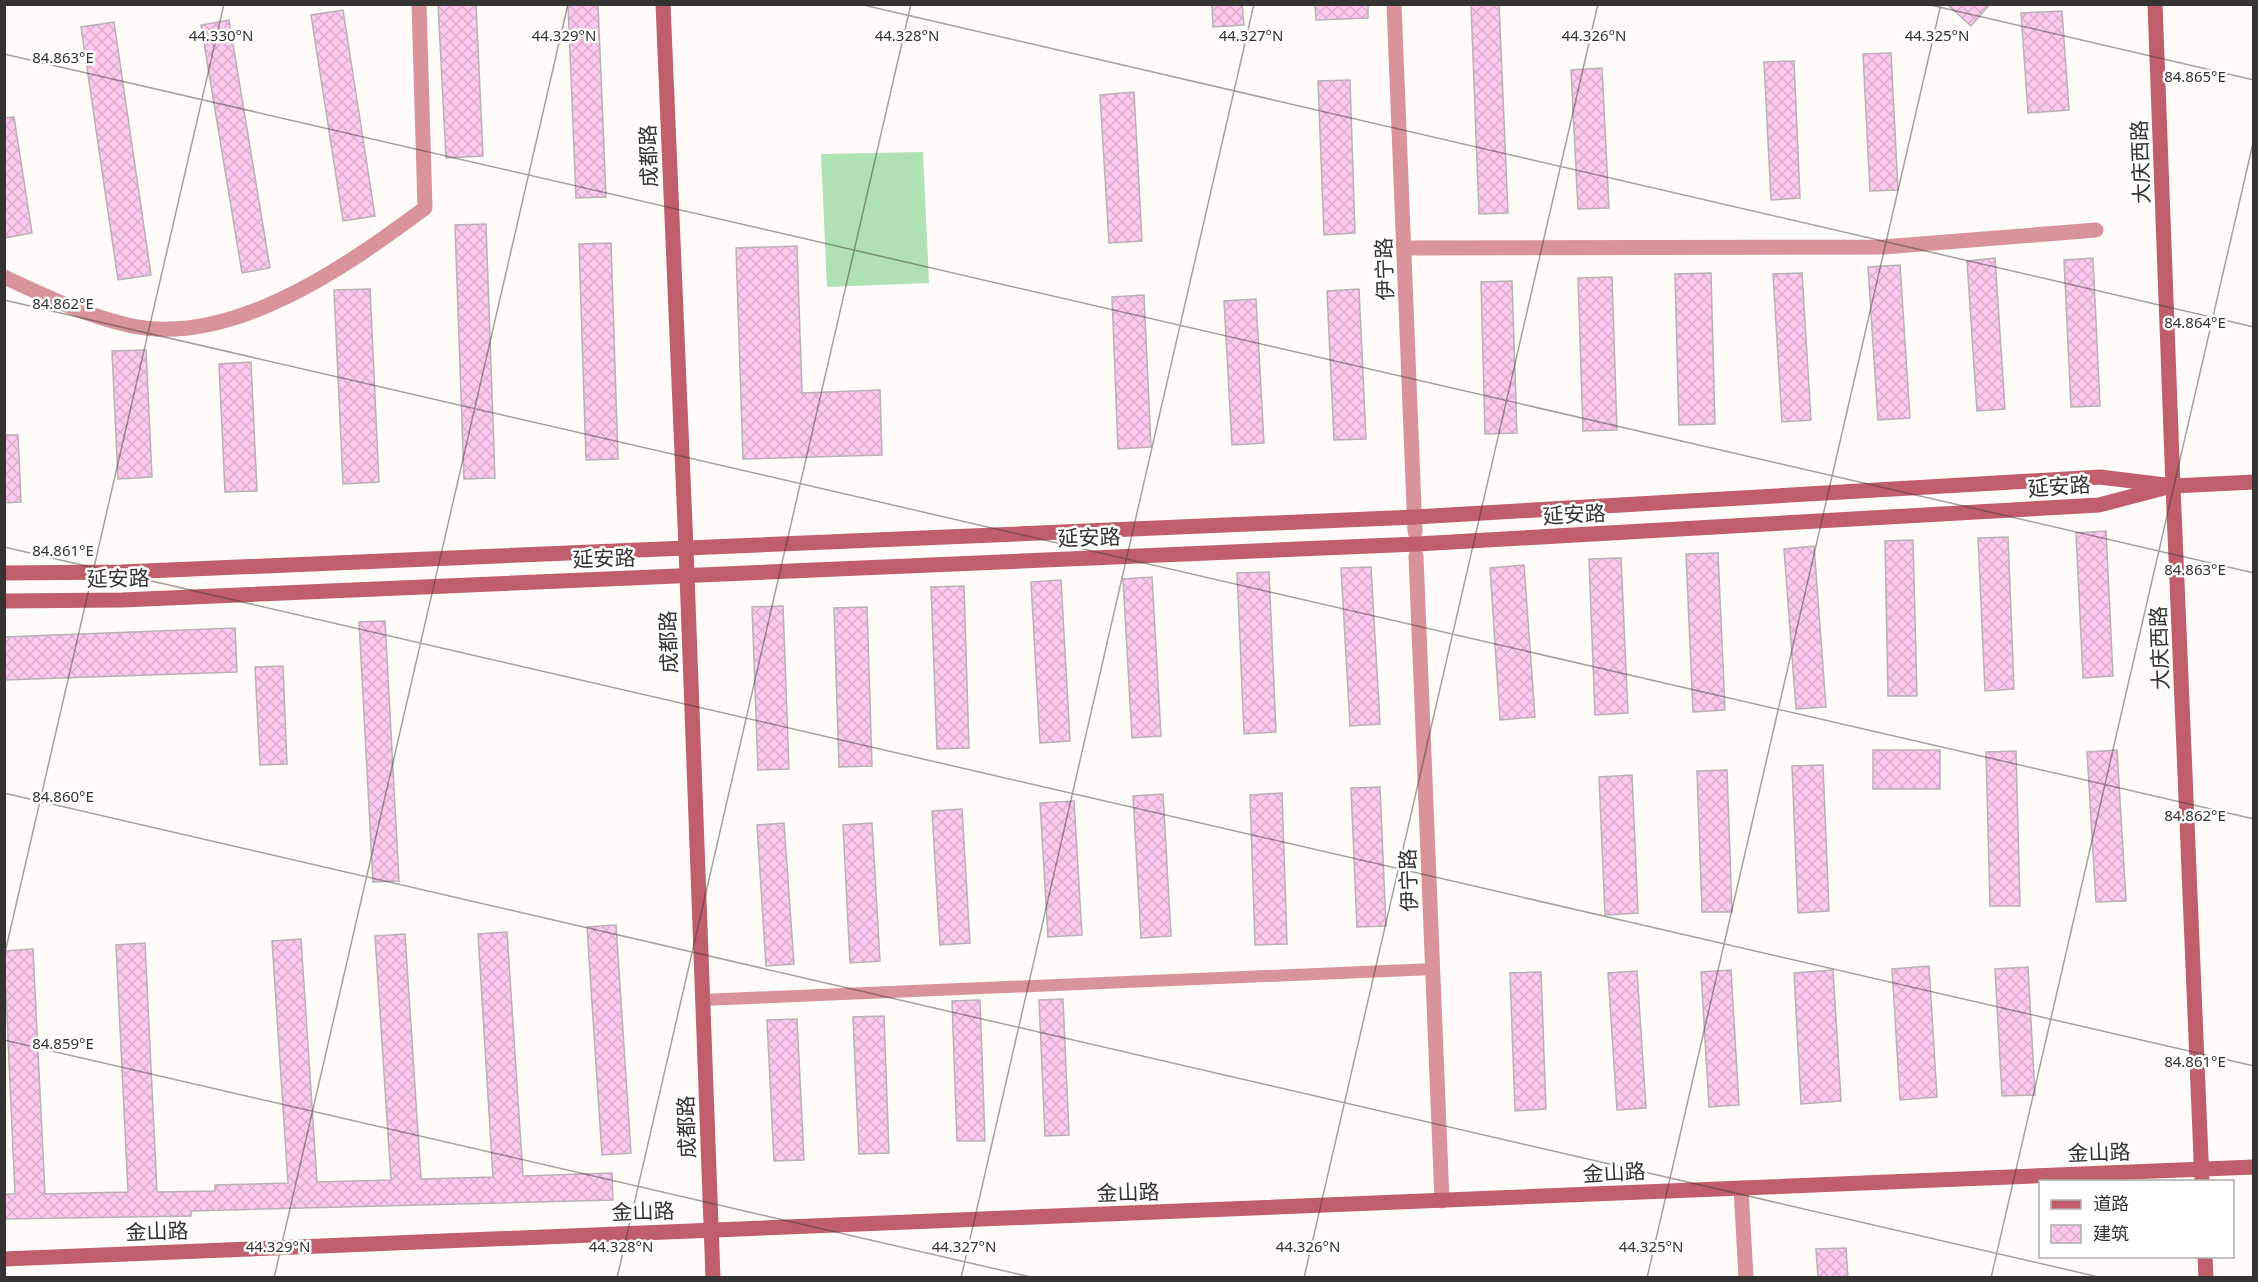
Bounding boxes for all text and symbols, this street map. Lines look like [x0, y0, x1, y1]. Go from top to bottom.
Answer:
text: 44.330°N [189, 25, 253, 45]
text: 44.329°N [532, 25, 596, 45]
text: 44.328°N [875, 25, 939, 45]
text: 44.327°N [1219, 25, 1283, 45]
text: 44.326°N [1562, 25, 1626, 45]
text: 44.325°N [1905, 25, 1969, 45]
text: 84.863°E [32, 47, 94, 67]
text: 84.865°E [2164, 66, 2226, 86]
street label: 大庆西路 [2125, 120, 2155, 204]
street label: 成都路 [633, 124, 663, 188]
street label: 伊宁路 [1369, 237, 1399, 301]
text: 84.862°E [32, 293, 94, 313]
text: 84.864°E [2164, 312, 2226, 332]
street label: 延安路 [2027, 470, 2091, 502]
street label: 延安路 [1542, 498, 1606, 530]
street label: 延安路 [1057, 522, 1121, 552]
text: 84.861°E [32, 540, 94, 560]
street label: 延安路 [572, 543, 636, 573]
text: 84.863°E [2164, 559, 2226, 579]
street label: 延安路 [86, 563, 150, 593]
street label: 大庆西路 [2144, 606, 2174, 690]
street label: 成都路 [653, 610, 683, 674]
text: 84.860°E [32, 786, 94, 806]
text: 84.862°E [2164, 805, 2226, 825]
street label: 伊宁路 [1393, 848, 1423, 912]
text: 84.859°E [32, 1033, 94, 1053]
text: 84.861°E [2164, 1051, 2226, 1071]
street label: 成都路 [671, 1095, 701, 1159]
street label: 金山路 [2067, 1137, 2131, 1167]
street label: 金山路 [1582, 1156, 1646, 1188]
street label: 金山路 [1096, 1177, 1160, 1207]
legend [2039, 1180, 2234, 1258]
text: 道路 [2093, 1191, 2129, 1215]
street label: 金山路 [611, 1196, 675, 1226]
street label: 金山路 [125, 1216, 189, 1246]
text: 建筑 [2093, 1221, 2129, 1245]
text: 44.329°N [246, 1236, 310, 1256]
text: 44.328°N [589, 1236, 653, 1256]
text: 44.327°N [932, 1236, 996, 1256]
text: 44.326°N [1276, 1236, 1340, 1256]
text: 44.325°N [1619, 1236, 1683, 1256]

